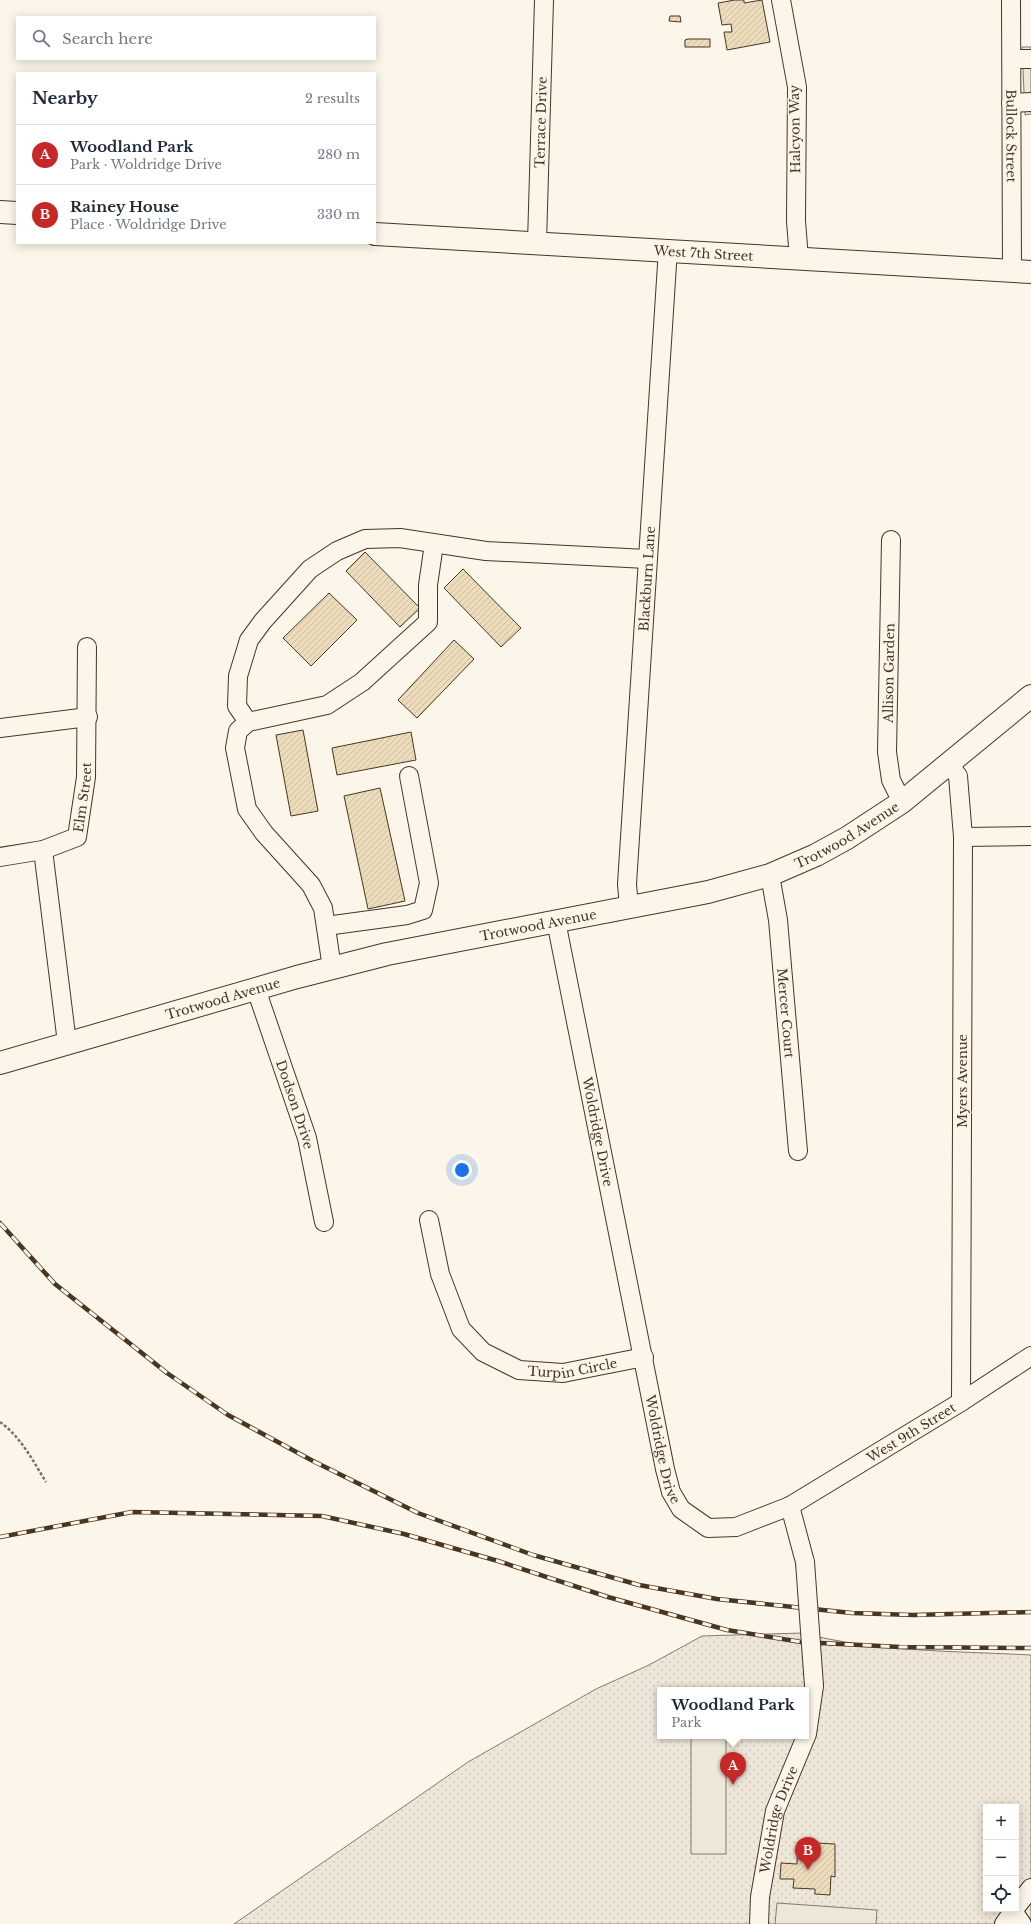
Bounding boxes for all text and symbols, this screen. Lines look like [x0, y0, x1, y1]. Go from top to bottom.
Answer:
search box [16, 16, 376, 60]
icon: search [30, 27, 52, 49]
text: Search here [62, 29, 153, 48]
street label: Terrace Drive [531, 76, 550, 168]
street label: Halcyon Way [786, 84, 804, 173]
text: Nearby [32, 88, 98, 109]
street label: Bullock Street [1003, 89, 1020, 183]
text: 2 results [305, 90, 360, 107]
text: Woodland Park [70, 137, 193, 156]
text: A [40, 146, 50, 163]
text: 280 m [317, 146, 360, 163]
text: Park · Woldridge Drive [70, 156, 222, 173]
text: Rainey House [70, 197, 179, 216]
text: B [40, 206, 50, 223]
text: 330 m [317, 206, 360, 223]
text: Place · Woldridge Drive [70, 216, 227, 233]
street label: West 7th Street [652, 242, 754, 264]
street label: Blackburn Lane [635, 525, 659, 632]
street label: Allison Garden [880, 623, 898, 724]
street label: Elm Street [69, 762, 95, 833]
street label: Trotwood Avenue [792, 798, 902, 872]
street label: Trotwood Avenue [478, 905, 598, 944]
street label: Mercer Court [774, 967, 798, 1059]
street label: Trotwood Avenue [164, 974, 282, 1023]
street label: Myers Avenue [954, 1034, 971, 1128]
street label: Dodson Drive [272, 1058, 318, 1151]
street label: Woldridge Drive [579, 1075, 617, 1188]
your location [452, 1160, 472, 1180]
street label: Turpin Circle [527, 1354, 619, 1382]
street label: Woldridge Drive [642, 1392, 684, 1507]
street label: West 9th Street [863, 1399, 959, 1466]
popup [657, 1687, 809, 1739]
text: Woodland Park [671, 1695, 795, 1714]
text: Park [671, 1714, 702, 1731]
pin: A [720, 1752, 746, 1785]
street label: Woldridge Drive [756, 1763, 801, 1875]
map controls [983, 1804, 1019, 1912]
button: + [983, 1804, 1019, 1840]
pin: B [795, 1837, 821, 1870]
button: − [983, 1840, 1019, 1876]
button: locate [983, 1876, 1019, 1912]

